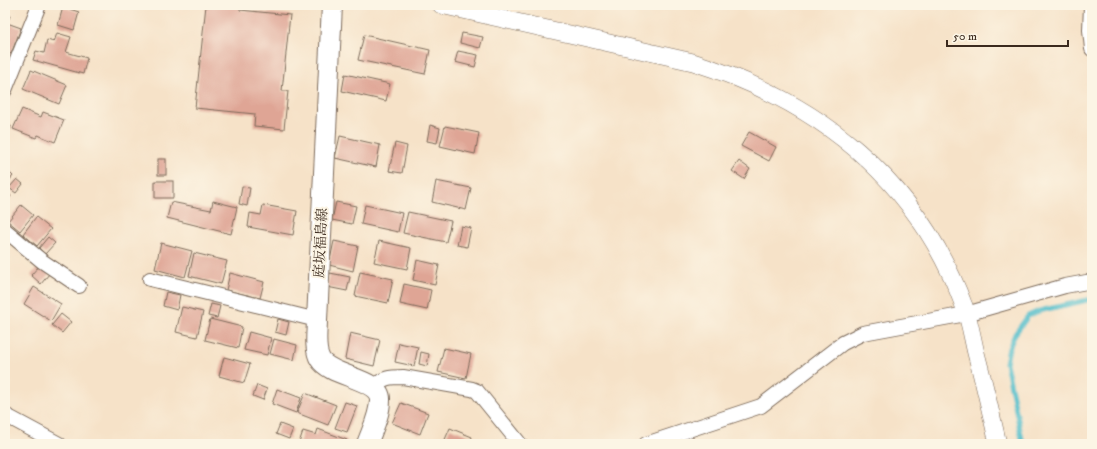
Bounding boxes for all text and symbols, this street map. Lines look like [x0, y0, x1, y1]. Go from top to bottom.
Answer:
scale bar [947, 22, 1068, 48]
text: 50 m [953, 29, 977, 44]
street label: 庭坂福島線 [310, 208, 332, 278]

